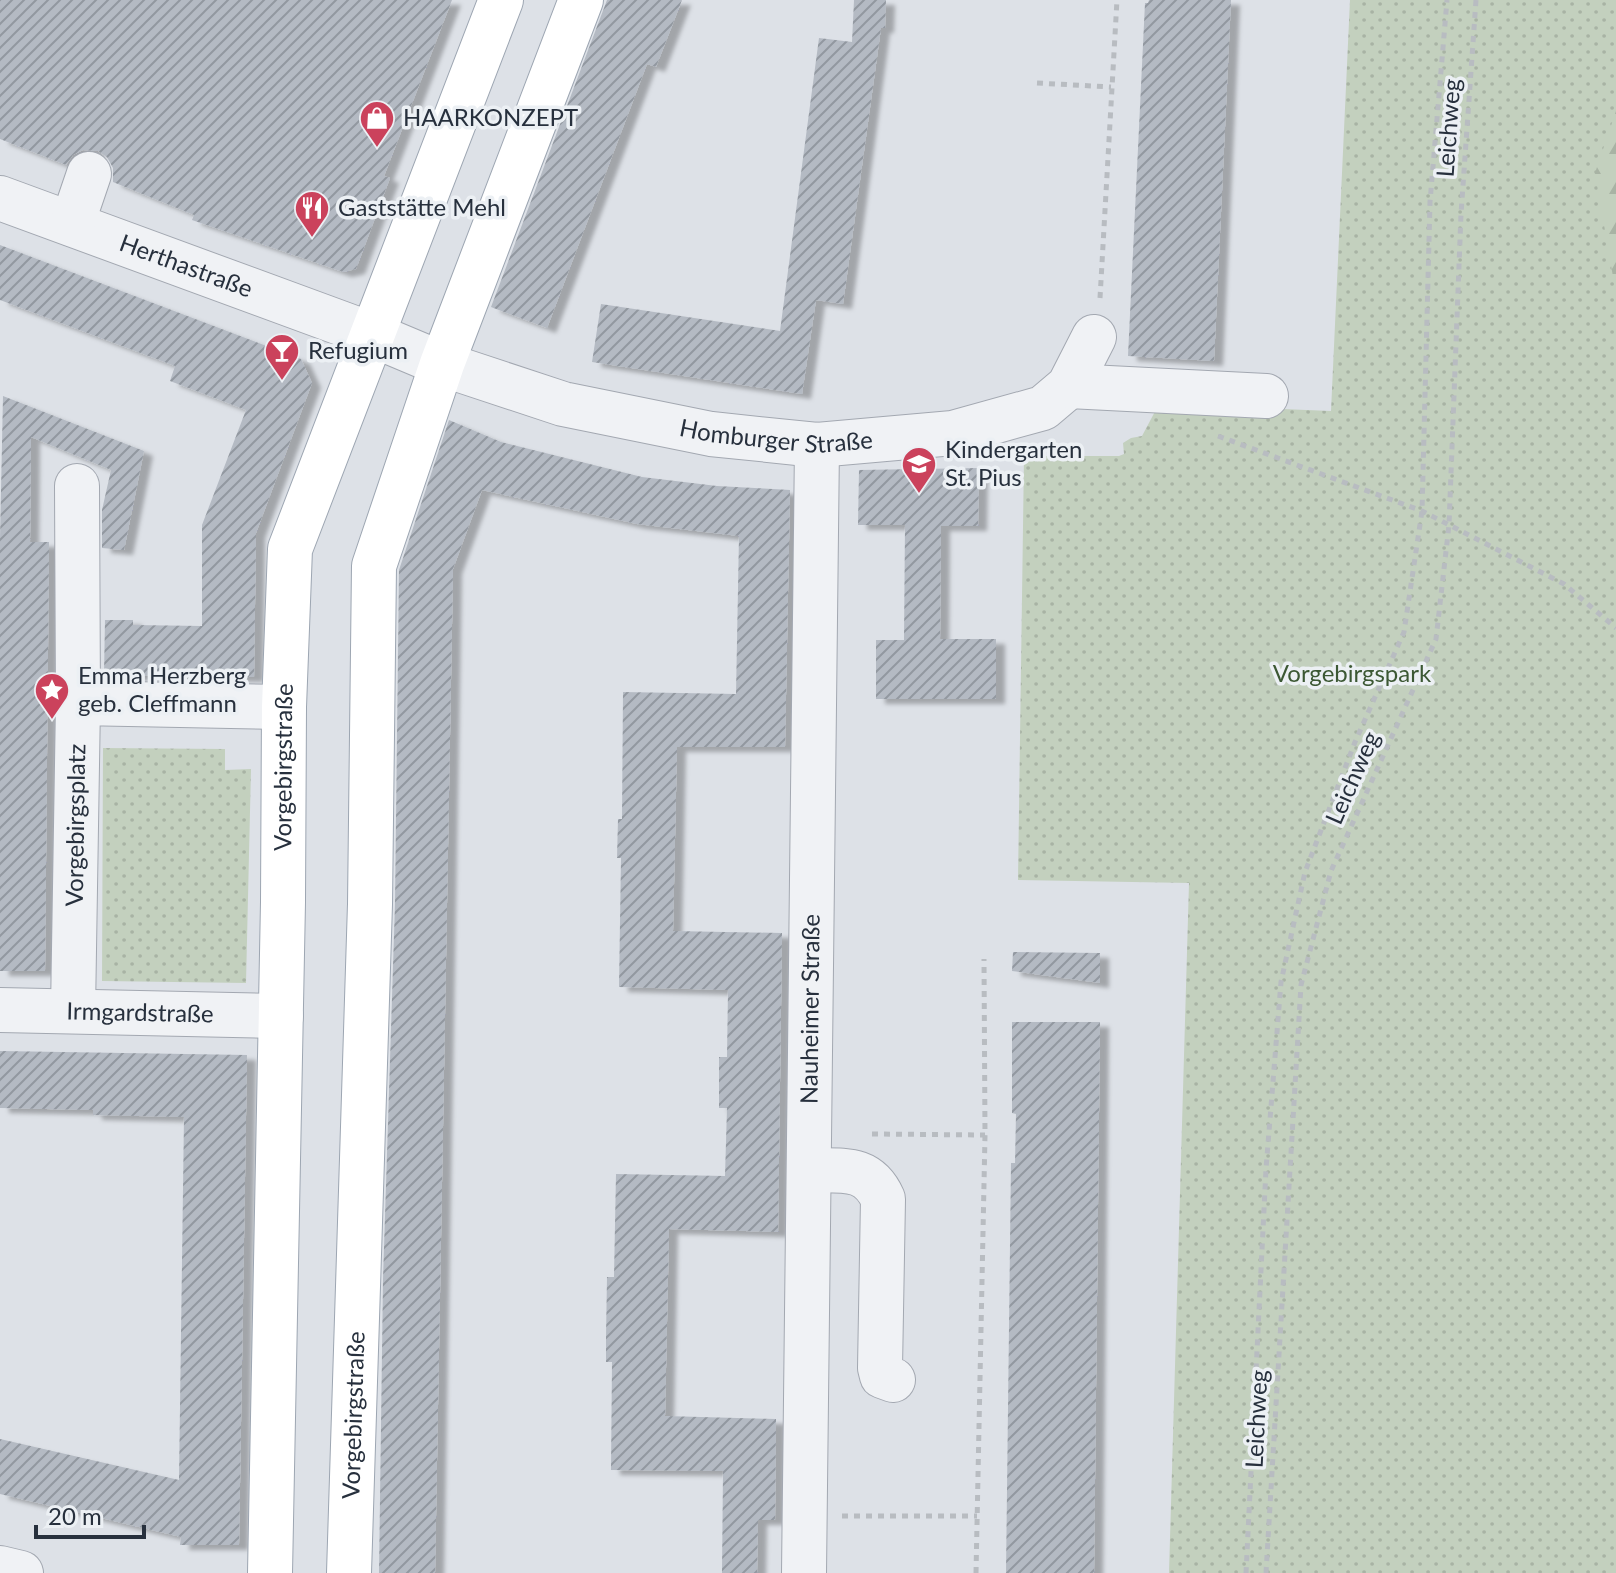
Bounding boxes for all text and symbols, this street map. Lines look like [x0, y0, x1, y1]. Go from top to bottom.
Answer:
street label: Leichweg [1430, 78, 1465, 178]
shop icon: HAARKONZEPT [358, 99, 396, 149]
place label: HAARKONZEPT [403, 102, 578, 131]
restaurant icon: Gaststätte Mehl [293, 189, 331, 239]
place label: Gaststätte Mehl [338, 192, 506, 221]
street label: Herthastraße [116, 227, 257, 303]
bar icon: Refugium [263, 332, 301, 382]
place label: Refugium [308, 335, 408, 364]
street label: Homburger Straße [677, 412, 874, 458]
place label: Kindergarten St. Pius [945, 434, 1082, 491]
school or university icon: Kindergarten St. Pius [900, 445, 938, 495]
park label: Vorgebirgspark [1273, 658, 1432, 687]
place label: Emma Herzberg geb. Cleffmann [78, 660, 246, 717]
place icon: Emma Herzberg geb. Cleffmann [33, 671, 71, 721]
street label: Vorgebirgstraße [267, 683, 298, 851]
street label: Leichweg [1318, 726, 1385, 828]
street label: Vorgebirgsplatz [59, 743, 90, 906]
street label: Nauheimer Straße [793, 914, 825, 1104]
street label: Irmgardstraße [66, 995, 214, 1028]
street label: Vorgebirgstraße [335, 1331, 370, 1499]
street label: Leichweg [1238, 1369, 1273, 1469]
scale bar [36, 1489, 144, 1539]
text: 20 m [48, 1501, 102, 1530]

